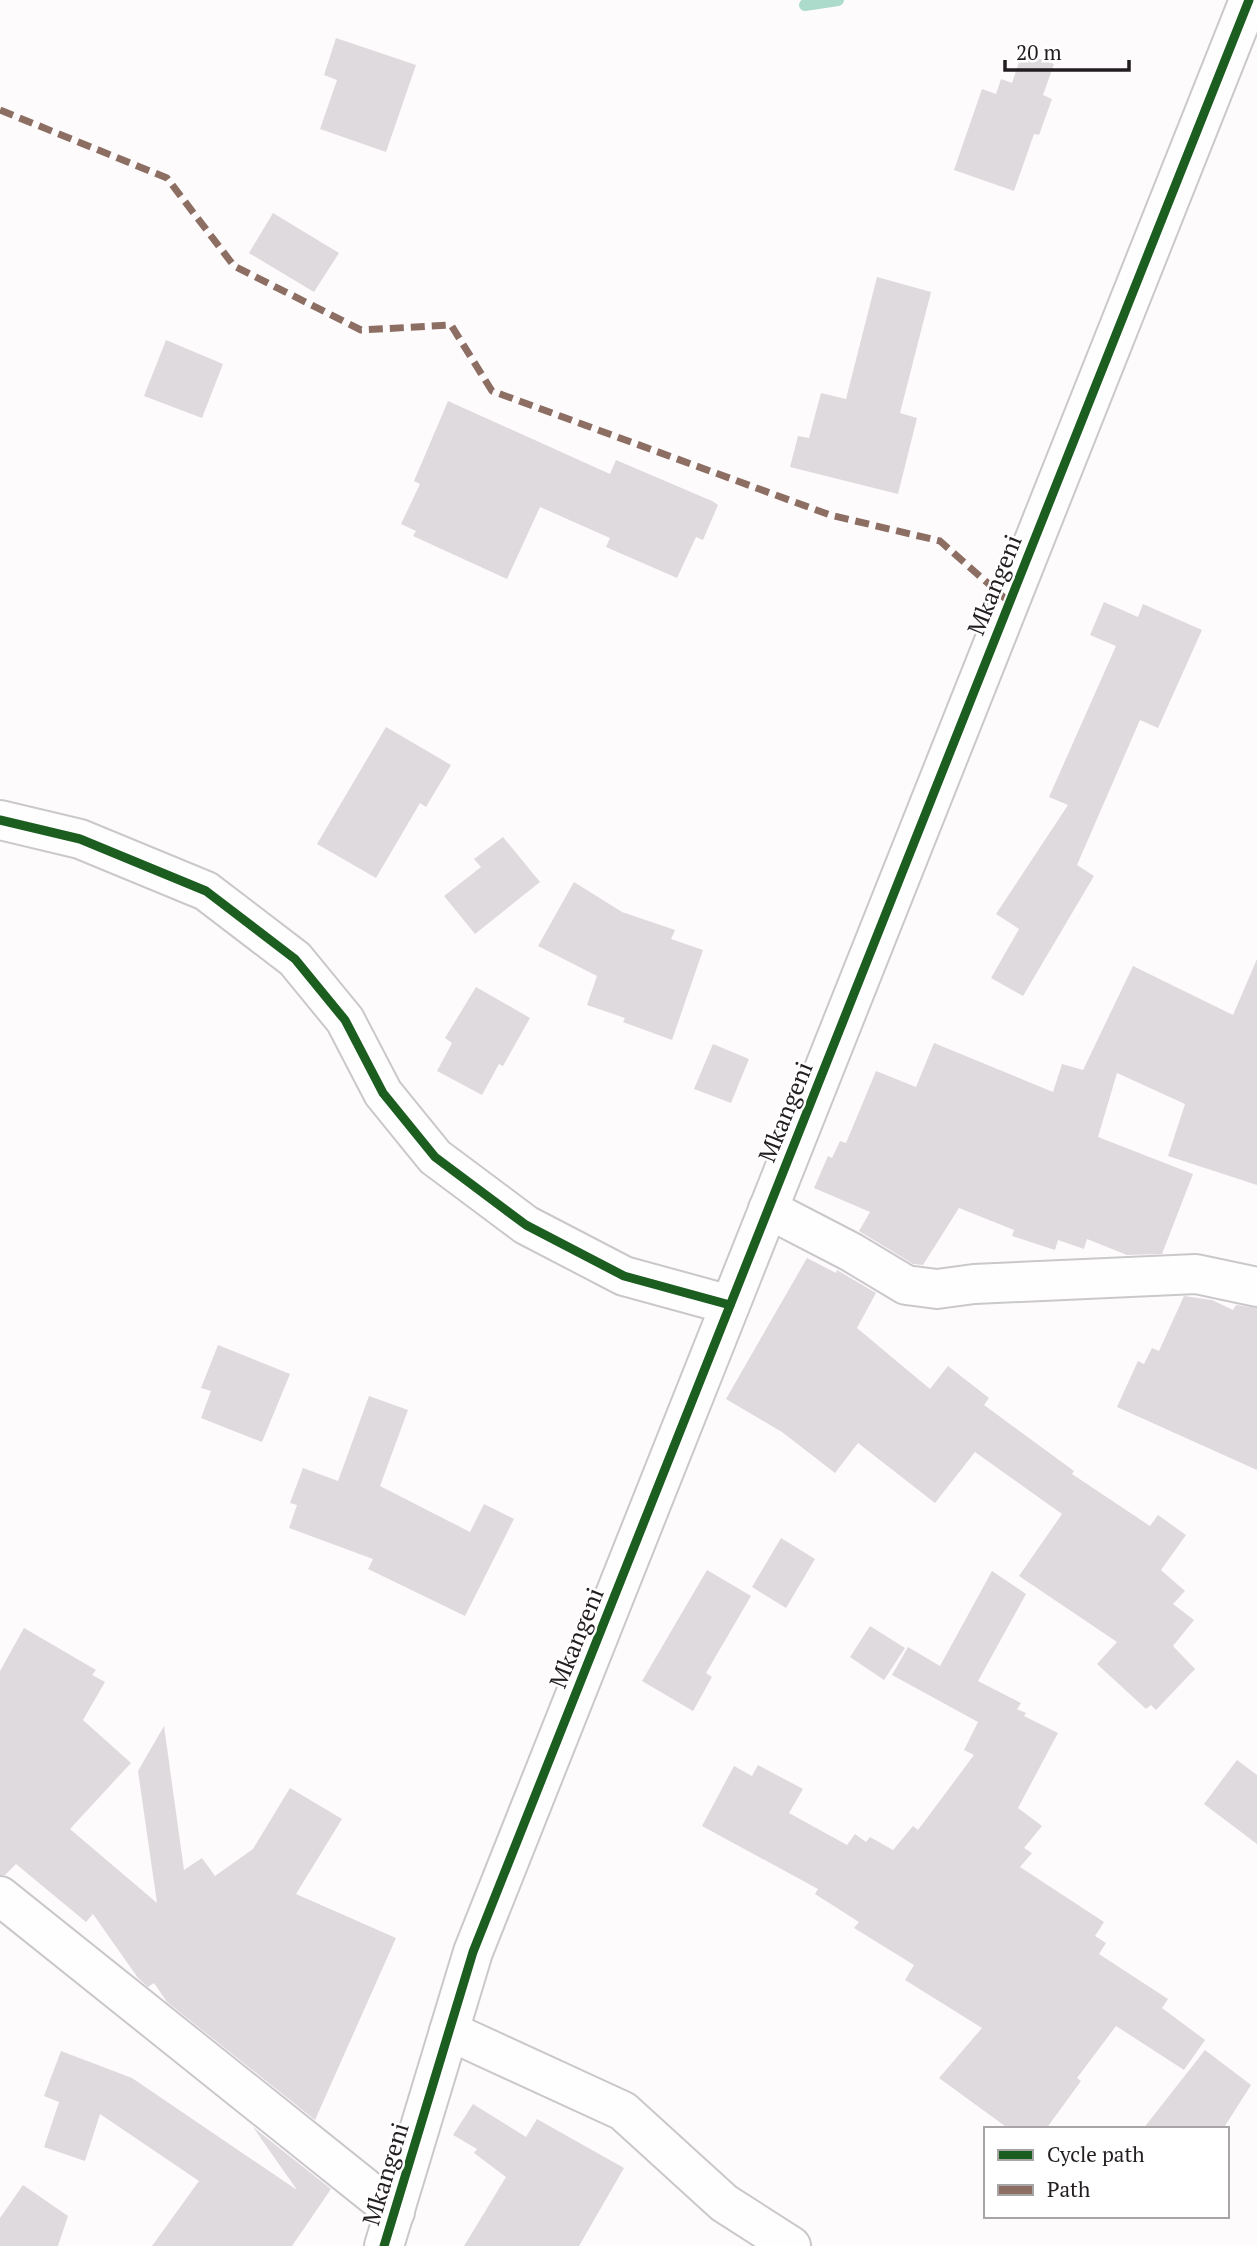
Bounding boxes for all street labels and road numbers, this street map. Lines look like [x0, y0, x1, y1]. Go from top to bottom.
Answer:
street label: Mkangeni [959, 530, 1029, 640]
street label: Mkangeni [750, 1057, 820, 1167]
street label: Mkangeni [541, 1583, 611, 1693]
street label: Mkangeni [354, 2118, 416, 2229]

